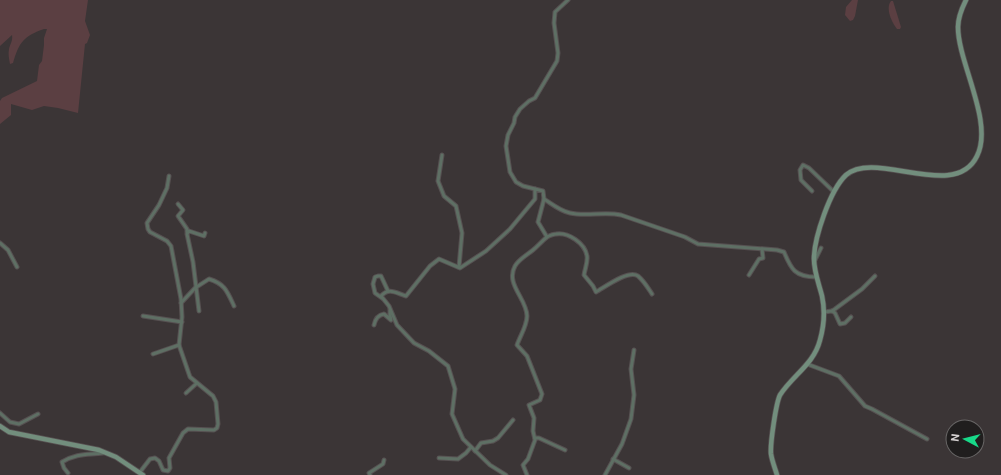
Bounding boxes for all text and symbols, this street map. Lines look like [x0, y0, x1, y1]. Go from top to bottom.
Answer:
north arrow [945, 419, 985, 459]
text: N [949, 433, 963, 442]

